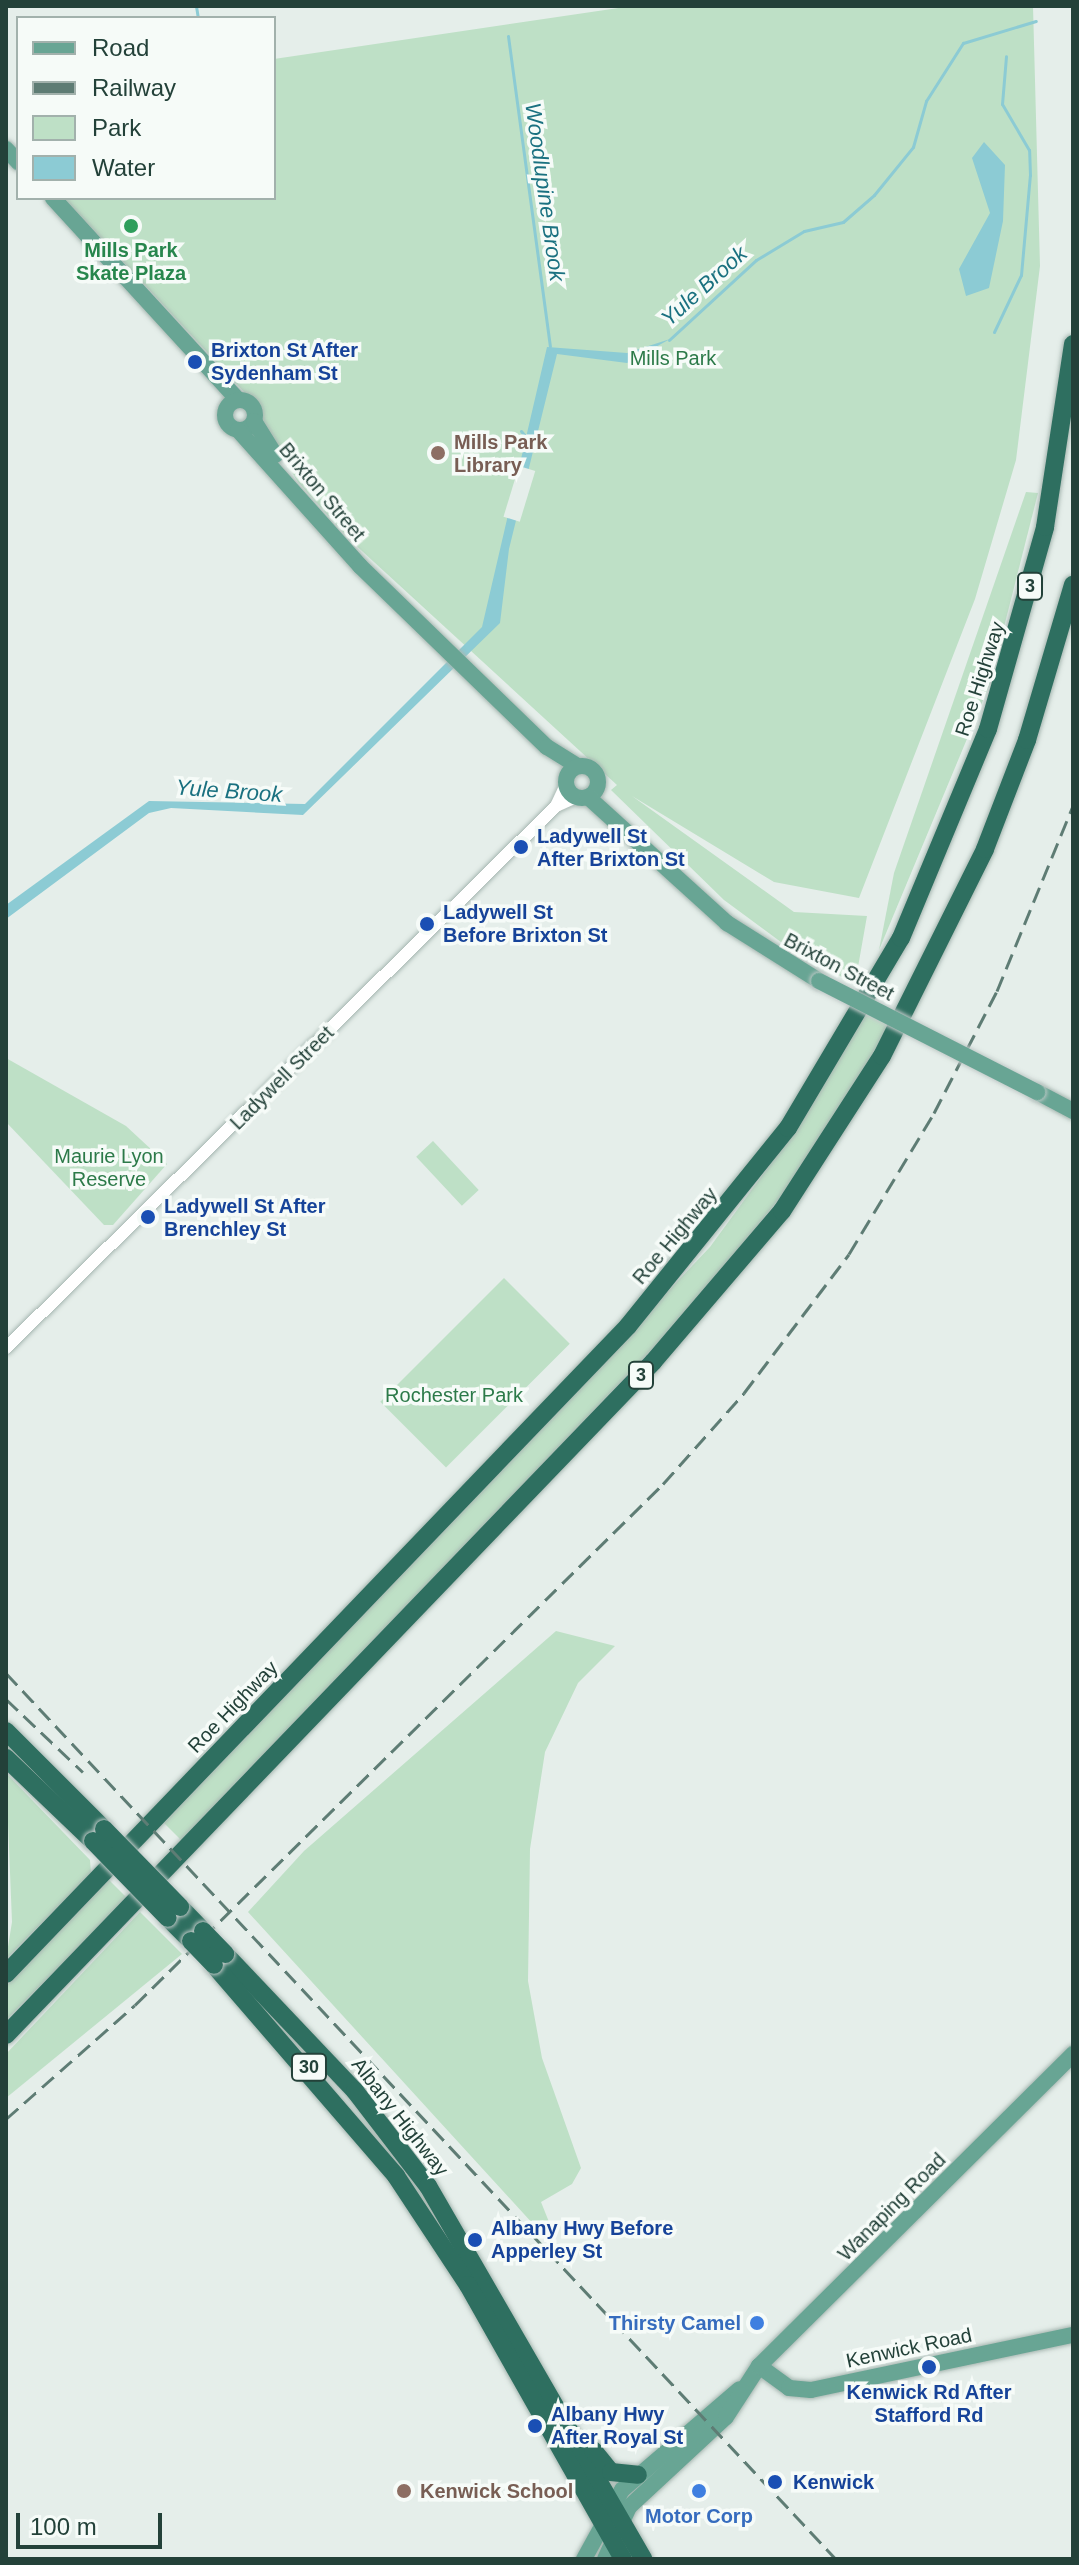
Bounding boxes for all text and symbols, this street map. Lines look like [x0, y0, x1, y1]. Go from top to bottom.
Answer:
legend [16, 16, 276, 200]
text: Road [92, 34, 149, 61]
text: Railway [92, 74, 176, 101]
water label: Woodlupine Brook [519, 101, 571, 283]
text: Park [92, 114, 141, 141]
text: Water [92, 154, 155, 181]
marker: Mills Park Skate Plaza [122, 217, 140, 235]
place label: Mills Park Skate Plaza [76, 238, 186, 285]
water label: Yule Brook [655, 240, 753, 332]
place label: Brixton St After Sydenham St [211, 338, 359, 385]
park label: Mills Park [630, 346, 716, 370]
marker: Brixton St After Sydenham St [186, 353, 204, 371]
place label: Mills Park Library [454, 430, 547, 477]
street label: Brixton Street [274, 438, 370, 546]
marker: Mills Park Library [429, 444, 447, 462]
road number: 3 [1016, 572, 1044, 600]
street label: Roe Highway [950, 619, 1010, 739]
water label: Yule Brook [175, 774, 283, 808]
place label: Ladywell St After Brixton St [537, 824, 685, 871]
marker: Ladywell St After Brixton St [512, 838, 530, 856]
place label: Ladywell St Before Brixton St [443, 900, 607, 947]
marker: Ladywell St Before Brixton St [418, 915, 436, 933]
street label: Brixton Street [780, 928, 898, 1006]
street label: Ladywell Street [225, 1021, 339, 1135]
park label: Maurie Lyon Reserve [54, 1145, 164, 1192]
street label: Roe Highway [628, 1183, 722, 1289]
place label: Ladywell St After Brenchley St [164, 1194, 326, 1241]
marker: Ladywell St After Brenchley St [139, 1208, 157, 1226]
road number: 3 [627, 1361, 655, 1389]
park label: Rochester Park [385, 1383, 523, 1407]
street label: Roe Highway [183, 1656, 283, 1758]
road number: 30 [289, 2053, 329, 2081]
street label: Albany Highway [346, 2053, 454, 2181]
street label: Wanaping Road [833, 2148, 951, 2266]
place label: Albany Hwy Before Apperley St [491, 2216, 673, 2263]
marker: Albany Hwy Before Apperley St [466, 2231, 484, 2249]
place label: Thirsty Camel [609, 2311, 741, 2335]
marker: Thirsty Camel [748, 2314, 766, 2332]
street label: Kenwick Road [844, 2323, 974, 2373]
marker: Kenwick Rd After Stafford Rd [920, 2358, 938, 2376]
place label: Kenwick Rd After Stafford Rd [846, 2380, 1012, 2427]
place label: Albany Hwy After Royal St [551, 2402, 683, 2449]
marker: Albany Hwy After Royal St [526, 2417, 544, 2435]
place label: Kenwick [793, 2470, 874, 2494]
marker: Kenwick [764, 2471, 786, 2493]
place label: Kenwick School [420, 2479, 573, 2503]
marker: Kenwick School [395, 2482, 413, 2500]
marker: Motor Corp [690, 2482, 708, 2500]
scale bar [20, 2497, 166, 2547]
place label: Motor Corp [645, 2504, 753, 2528]
text: 100 m [30, 2513, 97, 2540]

